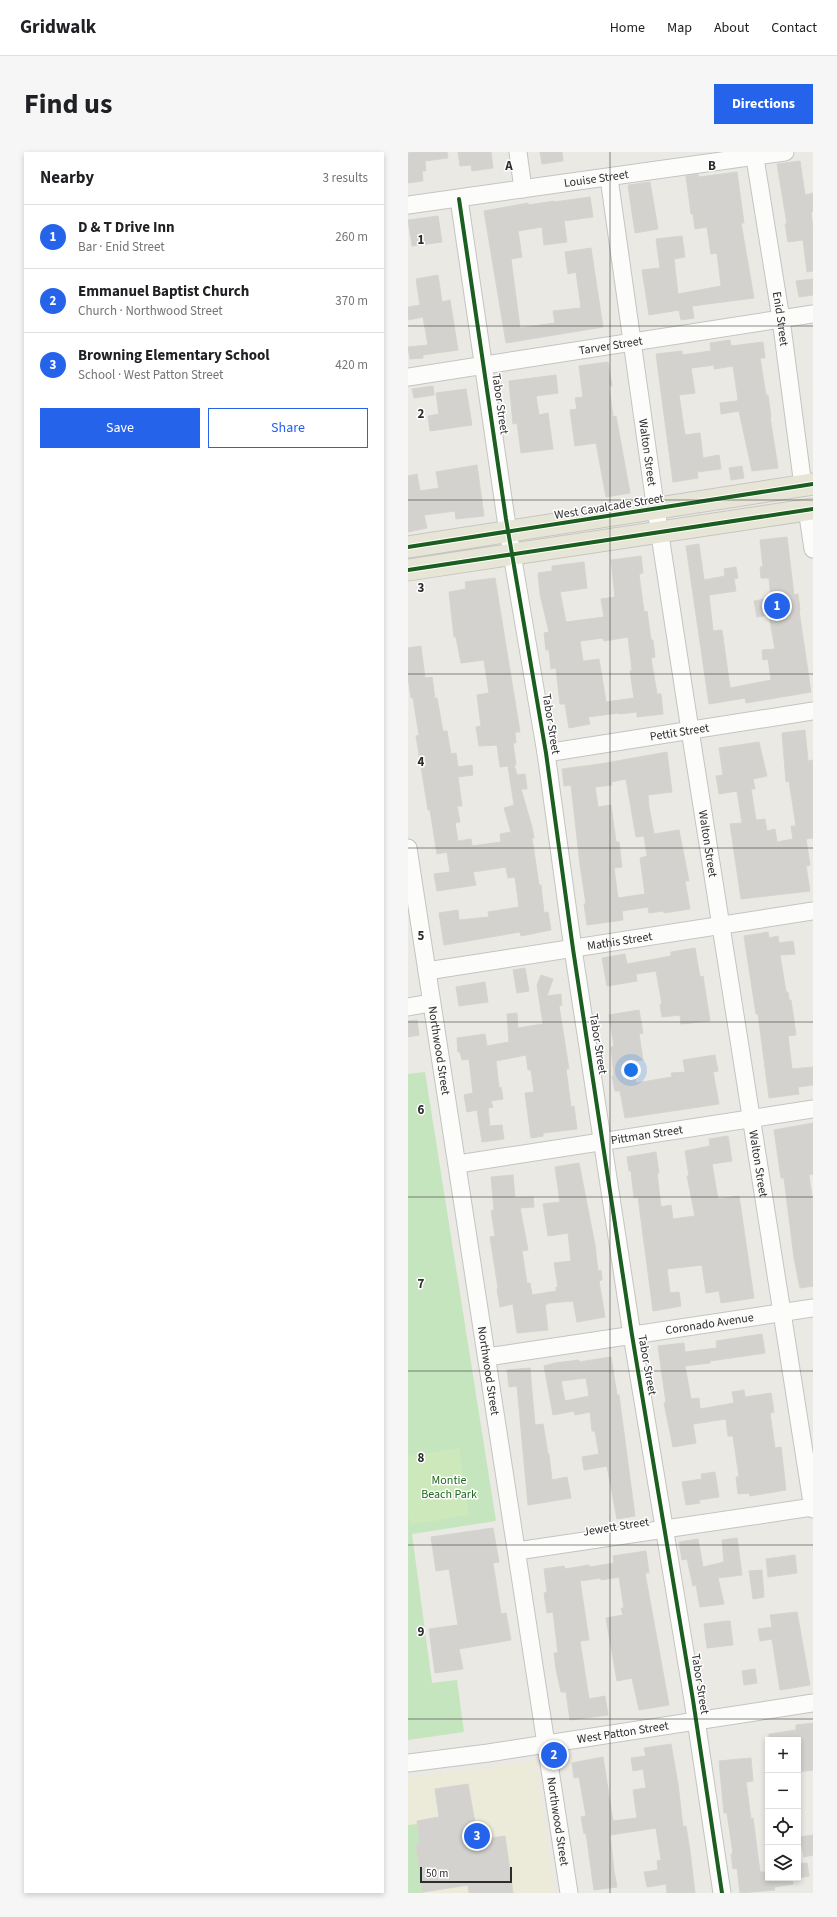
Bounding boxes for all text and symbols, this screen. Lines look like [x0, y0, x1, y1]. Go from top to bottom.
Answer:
text: Gridwalk [20, 14, 96, 41]
text: Home [610, 18, 645, 38]
text: Map [667, 18, 692, 38]
text: About [714, 18, 749, 38]
text: Contact [771, 18, 817, 38]
text: Find us [24, 84, 112, 124]
button: Directions [714, 84, 813, 124]
text: A [504, 157, 513, 175]
text: B [708, 157, 716, 175]
text: Nearby [40, 166, 94, 190]
street label: Louise Street [563, 166, 630, 192]
text: 3 results [323, 169, 368, 187]
text: D & T Drive Inn [78, 217, 175, 238]
text: 1 [50, 228, 56, 246]
text: 260 m [335, 228, 368, 246]
text: 1 [418, 231, 425, 249]
text: Bar · Enid Street [78, 238, 165, 256]
text: Emmanuel Baptist Church [78, 281, 249, 302]
street label: Enid Street [768, 290, 793, 347]
text: 2 [50, 292, 56, 310]
text: 370 m [335, 292, 368, 310]
text: Church · Northwood Street [78, 302, 223, 320]
street label: Tarver Street [577, 332, 644, 359]
text: Browning Elementary School [78, 345, 270, 366]
text: 3 [50, 356, 56, 374]
text: 420 m [335, 356, 368, 374]
text: School · West Patton Street [78, 366, 224, 384]
street label: Tabor Street [487, 372, 513, 436]
text: 2 [418, 405, 425, 423]
button: Save [40, 408, 200, 448]
button: Share [208, 408, 368, 448]
street label: Walton Street [635, 417, 661, 487]
street label: West Cavalcade Street [553, 490, 665, 524]
text: 3 [418, 579, 425, 597]
pin: 1 [764, 591, 790, 621]
street label: Tabor Street [538, 692, 564, 756]
street label: Pettit Street [649, 719, 710, 745]
text: 4 [418, 753, 425, 771]
street label: Walton Street [694, 809, 722, 879]
text: 5 [418, 927, 425, 945]
street label: Mathis Street [586, 928, 653, 954]
street label: Northwood Street [424, 1005, 454, 1096]
street label: Tabor Street [585, 1012, 611, 1076]
your location [621, 1060, 641, 1080]
text: 6 [418, 1101, 425, 1119]
street label: Pittman Street [610, 1121, 684, 1149]
street label: Walton Street [745, 1129, 772, 1199]
text: 7 [418, 1275, 425, 1293]
street label: Coronado Avenue [664, 1309, 755, 1339]
street label: Northwood Street [473, 1325, 504, 1417]
street label: Tabor Street [633, 1333, 661, 1397]
text: 8 [418, 1449, 425, 1467]
park label: Montie Beach Park [421, 1472, 477, 1503]
street label: Jewett Street [582, 1513, 650, 1541]
text: 9 [418, 1623, 425, 1641]
street label: Tabor Street [687, 1652, 713, 1716]
street label: West Patton Street [576, 1717, 670, 1748]
map controls [765, 1737, 801, 1881]
button: + [765, 1737, 801, 1773]
pin: 2 [541, 1740, 567, 1770]
button: − [765, 1773, 801, 1809]
street label: Northwood Street [543, 1776, 573, 1867]
button: locate [765, 1809, 801, 1845]
pin: 3 [464, 1821, 490, 1851]
button: layers [765, 1845, 801, 1881]
scale bar [420, 1865, 512, 1884]
text: 50 m [426, 1866, 448, 1881]

